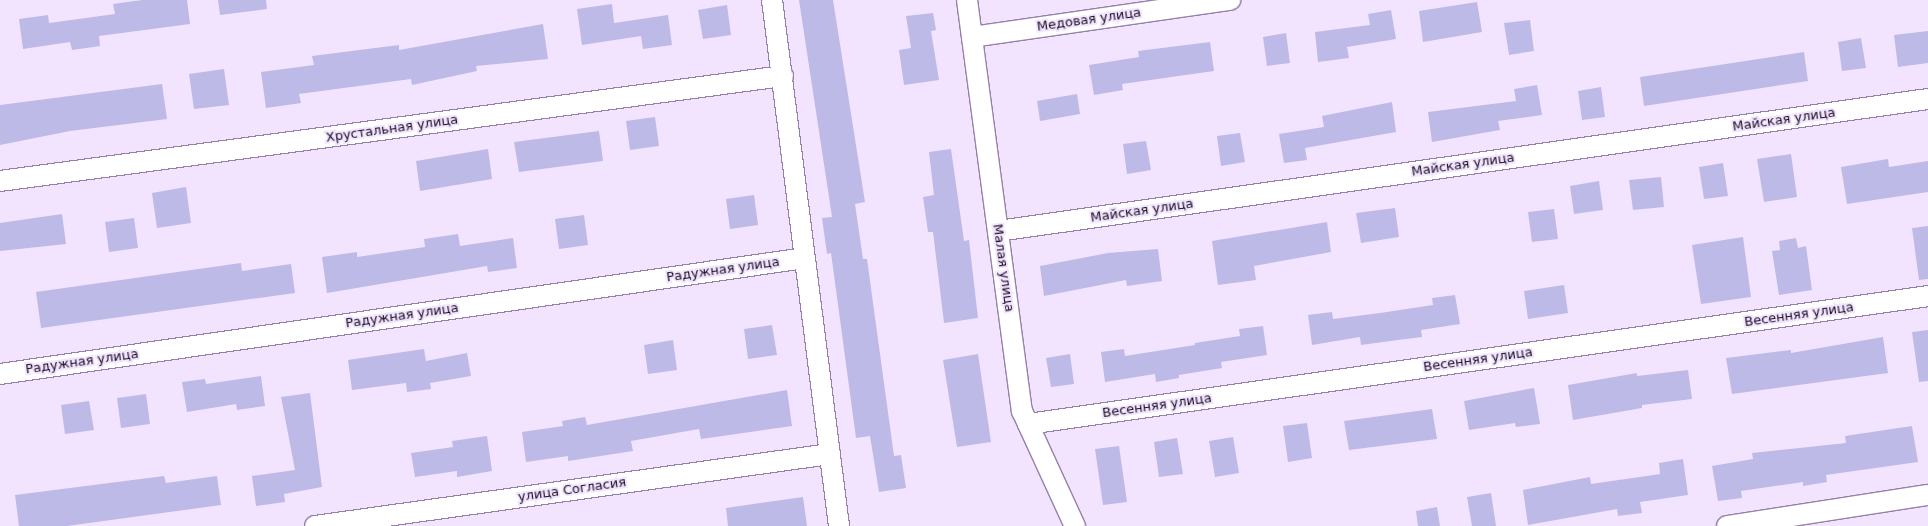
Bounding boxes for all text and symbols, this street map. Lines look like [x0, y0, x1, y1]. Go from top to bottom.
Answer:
street label: Медовая улица [1036, 5, 1142, 35]
street label: Майская улица [1732, 105, 1836, 135]
street label: Хрустальная улица [325, 112, 459, 146]
street label: Майская улица [1411, 150, 1515, 180]
street label: Майская улица [1090, 196, 1194, 226]
street label: Малая улица [989, 223, 1017, 313]
street label: Радужная улица [666, 254, 780, 286]
street label: Радужная улица [345, 300, 459, 332]
street label: Весенняя улица [1743, 300, 1855, 330]
street label: Весенняя улица [1422, 345, 1534, 375]
street label: Радужная улица [25, 346, 139, 378]
street label: Весенняя улица [1101, 391, 1213, 421]
street label: улица Согласия [517, 475, 627, 505]

